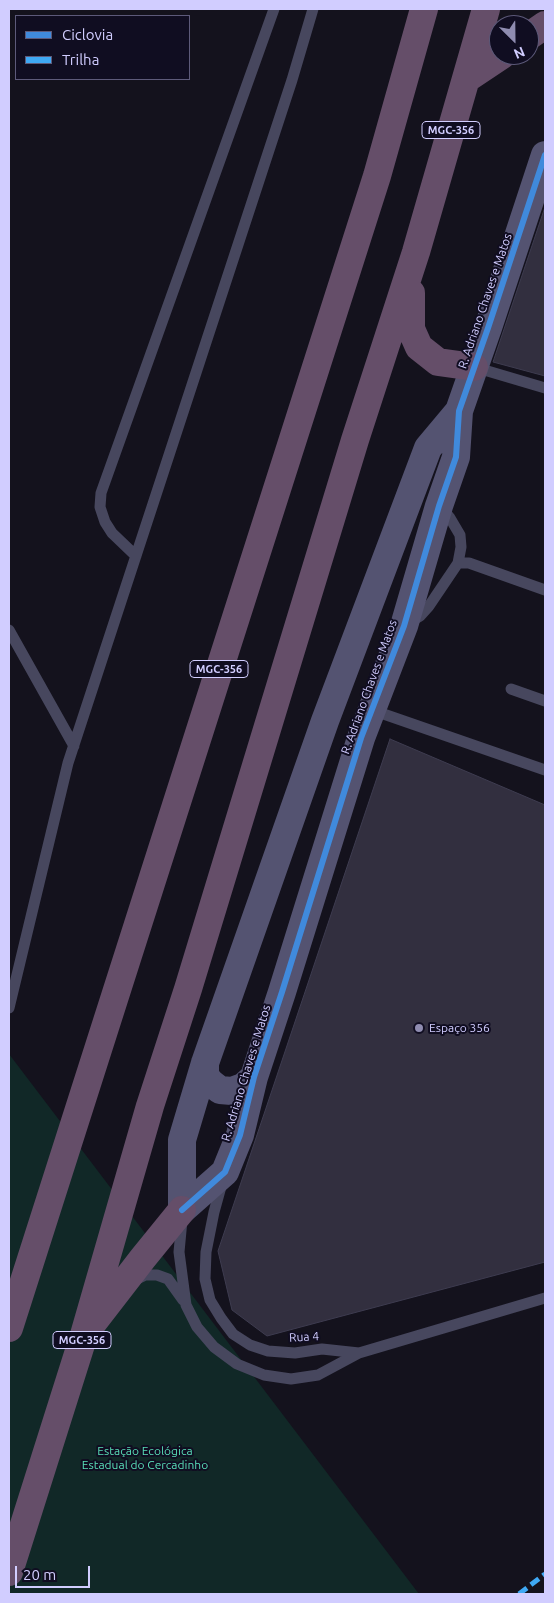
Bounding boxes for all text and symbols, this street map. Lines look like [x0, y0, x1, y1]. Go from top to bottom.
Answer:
legend [15, 15, 190, 80]
north arrow [489, 15, 539, 65]
text: Ciclovia [62, 26, 113, 43]
text: N [512, 43, 527, 62]
text: Trilha [62, 51, 99, 68]
road number: MGC-356 [422, 122, 480, 138]
street label: R. Adriano Chaves e Matos [455, 231, 515, 371]
street label: R. Adriano Chaves e Matos [338, 618, 400, 756]
road number: MGC-356 [190, 661, 248, 678]
street label: R. Adriano Chaves e Matos [218, 1003, 274, 1143]
place label: Espaço 356 [429, 1021, 490, 1035]
marker: Espaço 356 [413, 1022, 425, 1034]
street label: Rua 4 [289, 1329, 319, 1345]
road number: MGC-356 [53, 1332, 111, 1348]
park label: Estação Ecológica Estadual do Cercadinho [82, 1444, 208, 1472]
scale bar [18, 1556, 92, 1588]
text: 20 m [23, 1566, 56, 1583]

